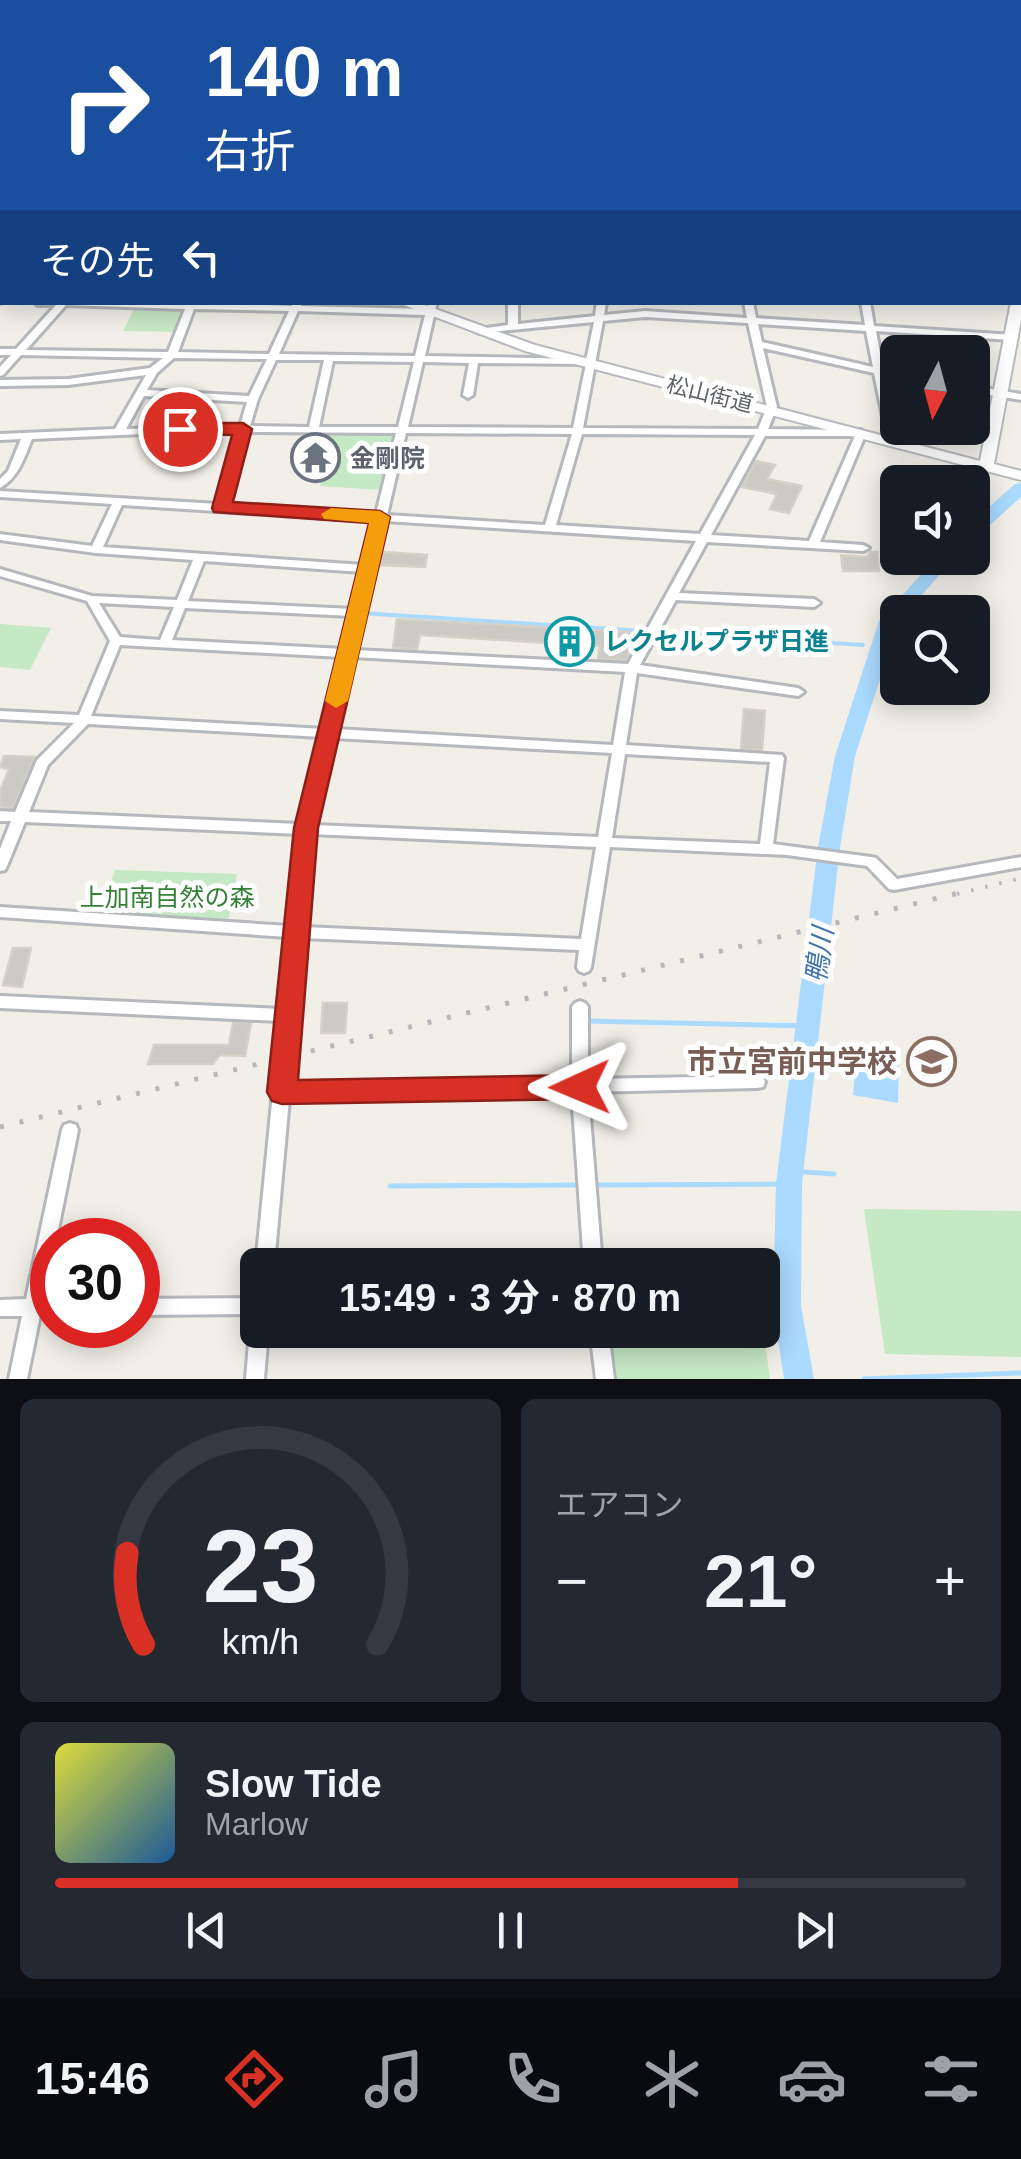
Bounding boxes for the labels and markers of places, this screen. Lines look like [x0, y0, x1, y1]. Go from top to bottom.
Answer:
pin [138, 387, 223, 472]
temple icon: 金剛院 [289, 432, 341, 484]
place label: 金剛院 [350, 444, 425, 472]
building icon: レクセルプラザ日進 [543, 615, 595, 667]
place label: レクセルプラザ日進 [604, 627, 829, 655]
school or university icon: 市立宮前中学校 [906, 1036, 958, 1088]
place label: 市立宮前中学校 [687, 1045, 897, 1078]

